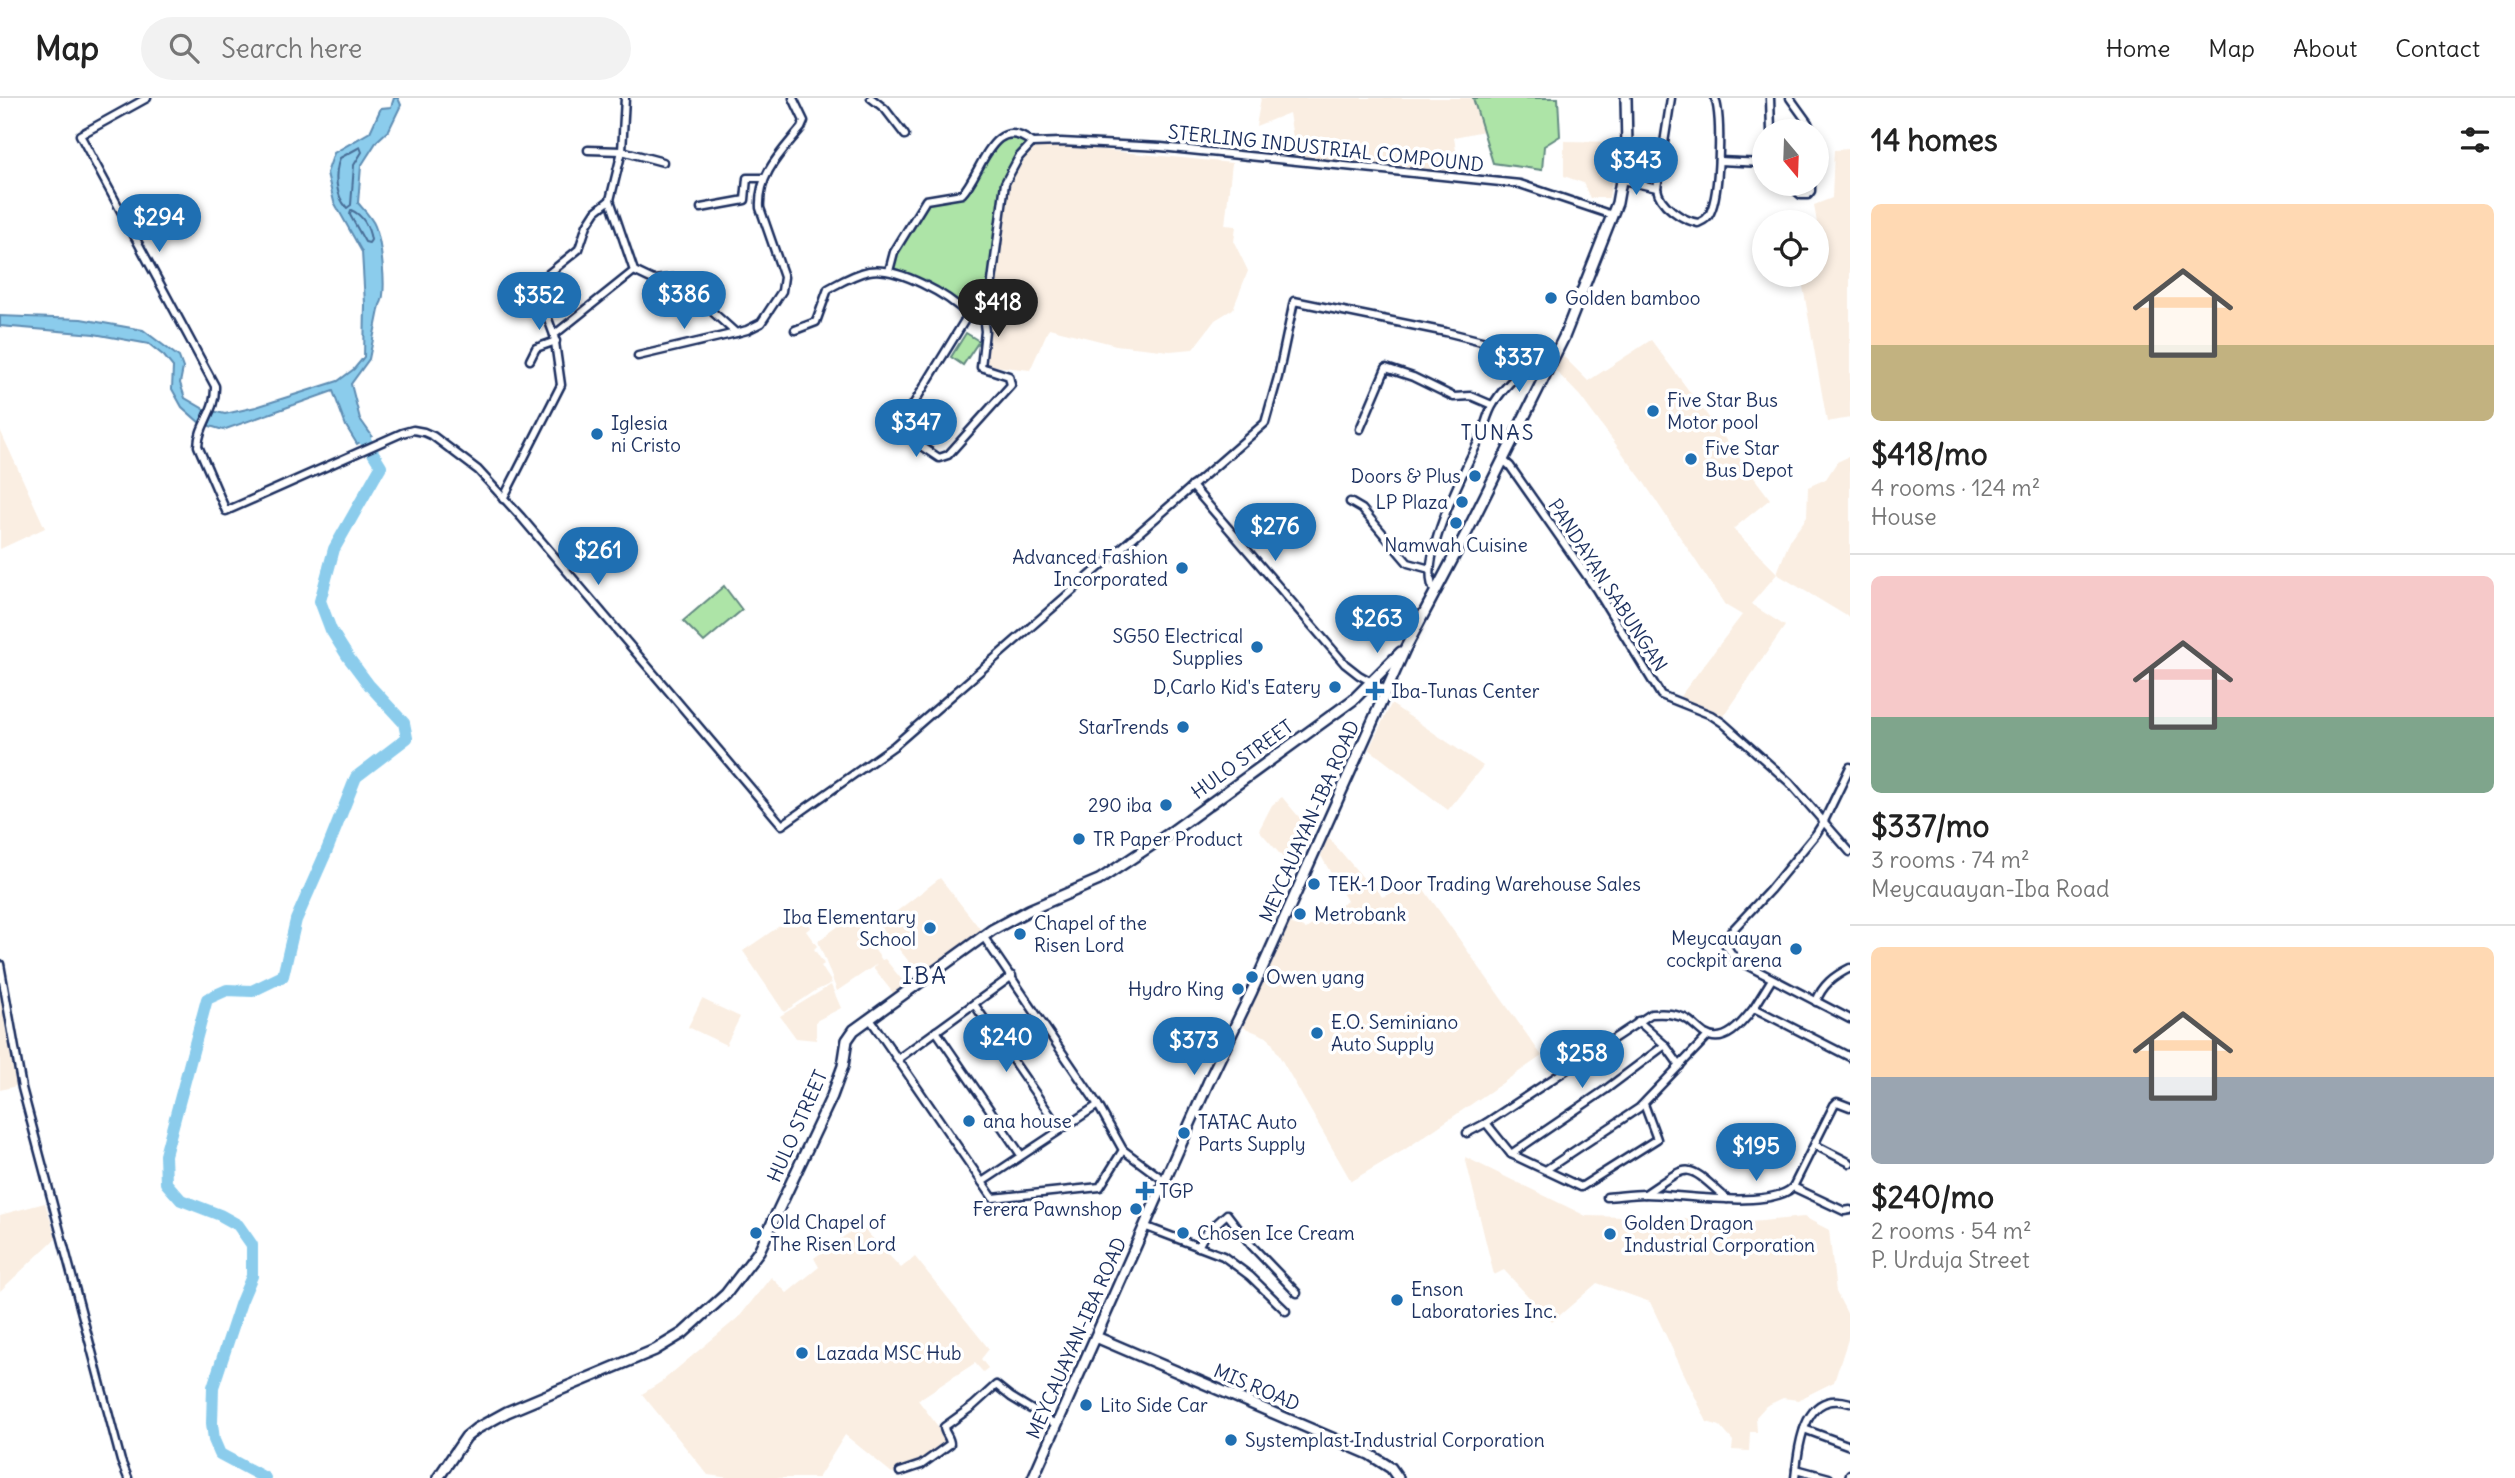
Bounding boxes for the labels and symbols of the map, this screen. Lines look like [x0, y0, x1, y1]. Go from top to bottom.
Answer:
street label: STERLING INDUSTRIAL COMPOUND [1167, 119, 1485, 177]
north arrow [1752, 119, 1829, 196]
pin: $343 [1595, 138, 1677, 197]
pin: $294 [118, 194, 200, 254]
pin: $352 [498, 272, 580, 332]
pin: $386 [643, 272, 725, 331]
pin: $418 [957, 280, 1039, 339]
place label: Golden bamboo [1565, 286, 1700, 310]
marker: Golden bamboo [1543, 290, 1559, 306]
pin: $337 [1478, 334, 1560, 394]
place label: Five Star Bus Motor pool [1667, 388, 1778, 434]
pin: $347 [875, 400, 957, 459]
marker: Five Star Bus Motor pool [1645, 403, 1661, 419]
place label: Iglesia ni Cristo [611, 411, 681, 457]
district label: TUNAS [1461, 419, 1536, 446]
marker: Iglesia ni Cristo [589, 426, 605, 442]
place label: Five Star Bus Depot [1705, 436, 1793, 482]
marker: Five Star Bus Depot [1683, 451, 1699, 467]
place label: Doors & Plus [1351, 464, 1461, 488]
marker: Doors & Plus [1467, 468, 1483, 484]
place label: LP Plaza [1375, 490, 1448, 514]
marker: LP Plaza [1454, 494, 1470, 510]
street label: PANDAYAN SABUNGAN [1543, 494, 1673, 676]
pin: $276 [1234, 504, 1316, 563]
marker: Namwah Cuisine [1448, 515, 1464, 531]
pin: $261 [557, 528, 639, 587]
place label: Namwah Cuisine [1384, 533, 1528, 557]
place label: Advanced Fashion Incorporated [1012, 545, 1168, 591]
marker: Advanced Fashion Incorporated [1174, 560, 1190, 576]
pin: $263 [1336, 596, 1418, 655]
place label: SG50 Electrical Supplies [1112, 624, 1243, 670]
marker: SG50 Electrical Supplies [1249, 639, 1265, 655]
place label: D,Carlo Kid's Eatery [1153, 675, 1321, 699]
marker: D,Carlo Kid's Eatery [1327, 679, 1343, 695]
place label: Iba-Tunas Center [1391, 679, 1540, 703]
marker: Iba-Tunas Center [1365, 681, 1385, 701]
street label: HULO STREET [1186, 714, 1298, 804]
place label: StarTrends [1078, 715, 1169, 739]
street label: MEYCAUAYAN-IBA ROAD [1254, 716, 1364, 926]
marker: StarTrends [1175, 719, 1191, 735]
place label: 290 iba [1088, 793, 1152, 817]
marker: 290 iba [1158, 797, 1174, 813]
place label: TR Paper Product [1093, 827, 1243, 851]
marker: TR Paper Product [1071, 831, 1087, 847]
place label: TEK-1 Door Trading Warehouse Sales [1328, 872, 1641, 896]
marker: TEK-1 Door Trading Warehouse Sales [1306, 876, 1322, 892]
place label: Metrobank [1314, 902, 1407, 926]
place label: Iba Elementary School [783, 905, 916, 951]
marker: Metrobank [1292, 906, 1308, 922]
place label: Chapel of the Risen Lord [1034, 911, 1147, 957]
marker: Iba Elementary School [922, 920, 938, 936]
marker: Chapel of the Risen Lord [1012, 926, 1028, 942]
place label: Meycauayan cockpit arena [1666, 926, 1782, 972]
marker: Meycauayan cockpit arena [1788, 941, 1804, 957]
district label: IBA [902, 961, 948, 990]
place label: Owen yang [1266, 965, 1365, 989]
marker: Owen yang [1244, 969, 1260, 985]
place label: Hydro King [1128, 977, 1224, 1001]
marker: Hydro King [1230, 981, 1246, 997]
place label: E.O. Seminiano Auto Supply [1331, 1010, 1458, 1056]
pin: $240 [965, 1014, 1047, 1074]
pin: $373 [1153, 1018, 1235, 1077]
marker: E.O. Seminiano Auto Supply [1309, 1025, 1325, 1041]
pin: $258 [1541, 1030, 1623, 1090]
street label: HULO STREET [762, 1066, 832, 1186]
place label: ana house [983, 1109, 1072, 1133]
place label: TATAC Auto Parts Supply [1198, 1110, 1306, 1156]
marker: ana house [961, 1113, 977, 1129]
pin: $195 [1715, 1124, 1797, 1183]
marker: TATAC Auto Parts Supply [1176, 1125, 1192, 1141]
place label: TGP [1159, 1179, 1194, 1203]
marker: TGP [1137, 1183, 1153, 1199]
place label: Ferera Pawnshop [973, 1197, 1122, 1221]
marker: Ferera Pawnshop [1128, 1201, 1144, 1217]
place label: Old Chapel of The Risen Lord [770, 1210, 896, 1256]
place label: Golden Dragon Industrial Corporation [1624, 1211, 1815, 1257]
place label: Chosen Ice Cream [1197, 1221, 1355, 1245]
marker: Old Chapel of The Risen Lord [748, 1225, 764, 1241]
marker: Chosen Ice Cream [1175, 1225, 1191, 1241]
marker: Golden Dragon Industrial Corporation [1602, 1226, 1618, 1242]
street label: MEYCAUAYAN-IBA ROAD [1021, 1233, 1131, 1443]
place label: Enson Laboratories Inc. [1411, 1277, 1557, 1323]
marker: Enson Laboratories Inc. [1389, 1292, 1405, 1308]
place label: Lazada MSC Hub [816, 1341, 962, 1365]
marker: Lazada MSC Hub [794, 1345, 810, 1361]
street label: MIS ROAD [1210, 1358, 1304, 1416]
place label: Lito Side Car [1100, 1393, 1208, 1417]
marker: Lito Side Car [1078, 1397, 1094, 1413]
place label: Systemplast Industrial Corporation [1245, 1428, 1545, 1452]
marker: Systemplast Industrial Corporation [1223, 1432, 1239, 1448]

